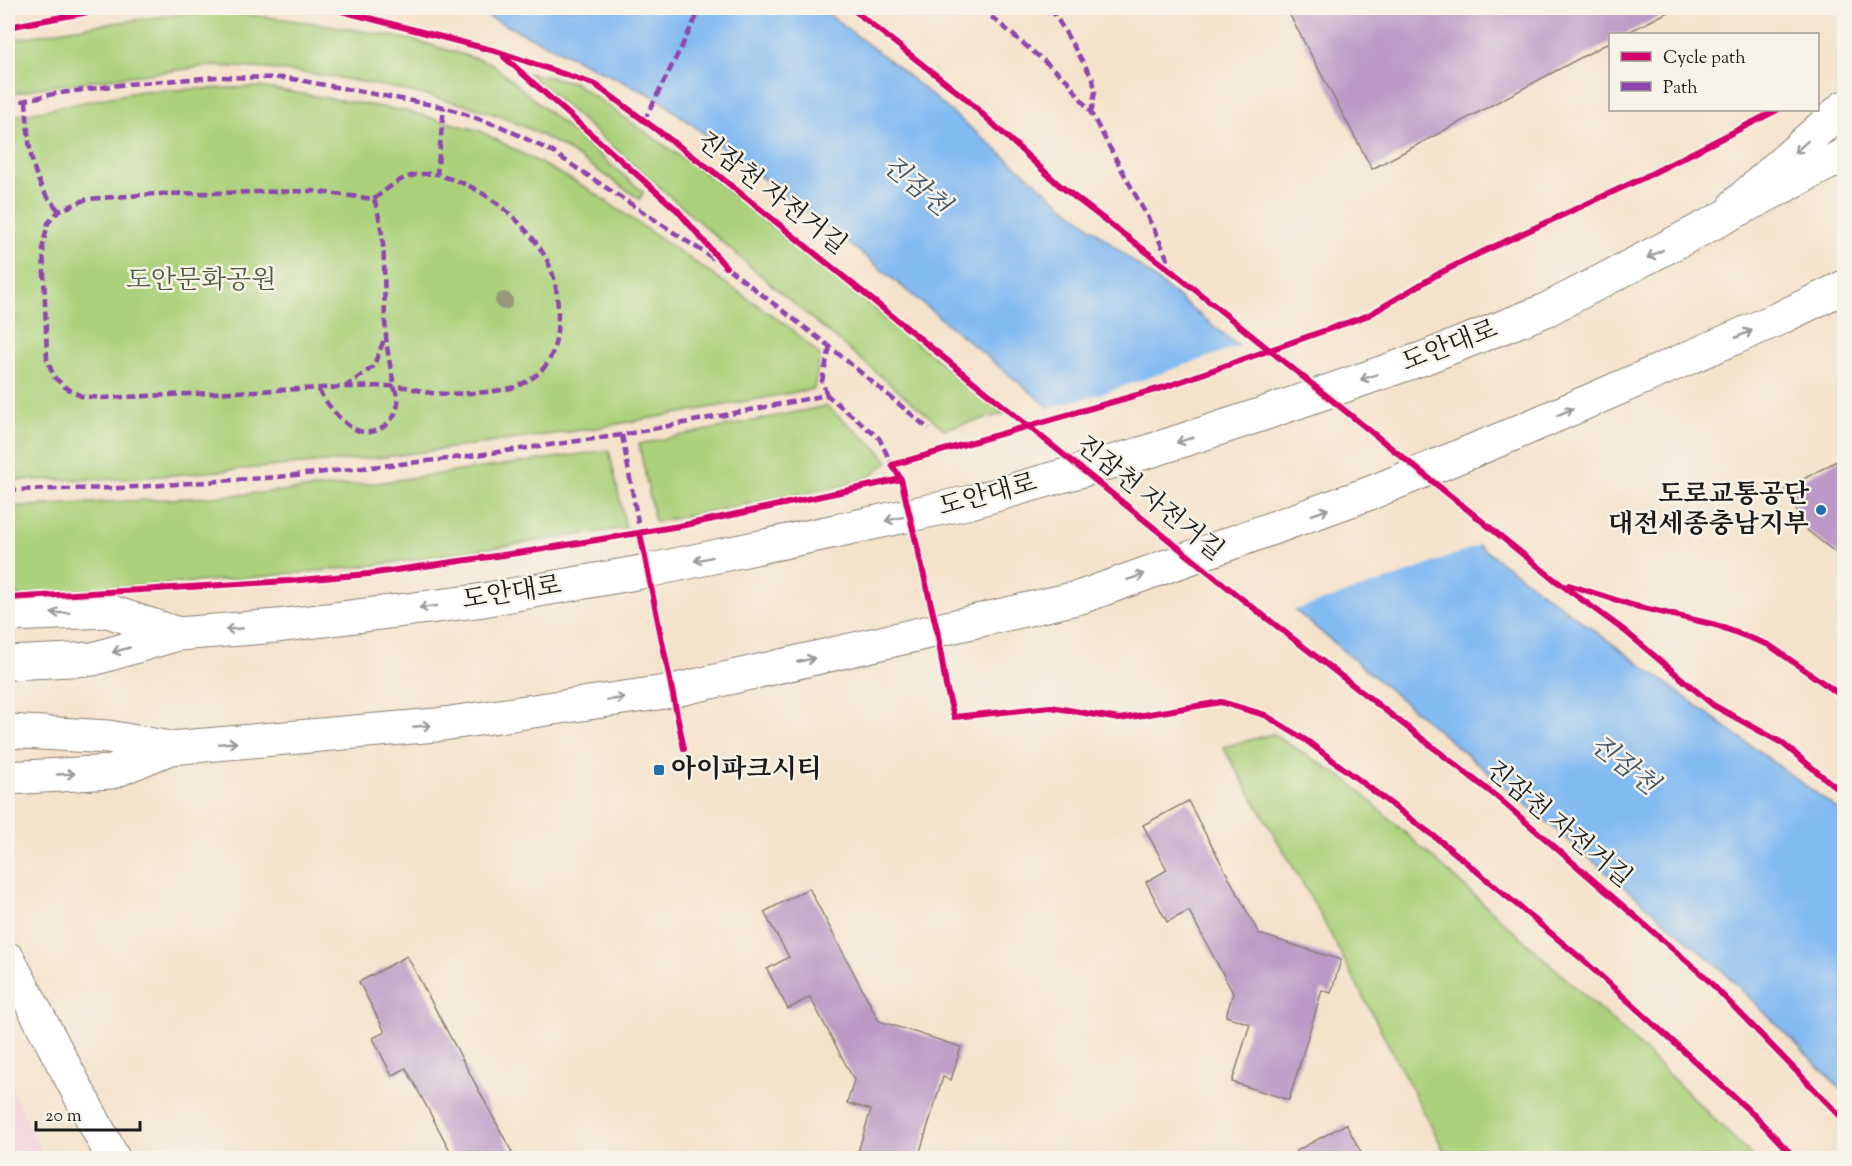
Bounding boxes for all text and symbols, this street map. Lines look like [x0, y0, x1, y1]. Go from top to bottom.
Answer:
legend [1609, 33, 1819, 111]
text: Cycle path [1663, 46, 1746, 72]
text: Path [1663, 76, 1698, 102]
street label: 진잠천 자전거길 [688, 124, 854, 264]
one-way arrow [1794, 140, 1809, 154]
water label: 진잠천 [872, 147, 959, 228]
one-way arrow [1646, 249, 1664, 261]
park label: 도안문화공원 [126, 263, 276, 300]
street label: 도안대로 [1396, 312, 1504, 382]
one-way arrow [1734, 328, 1752, 339]
one-way arrow [1360, 373, 1379, 384]
one-way arrow [1555, 406, 1573, 417]
street label: 진잠천 자전거길 [1067, 428, 1231, 570]
one-way arrow [1176, 435, 1195, 446]
street label: 도안대로 [935, 465, 1041, 527]
place label: 도로교통공단 대전세종충남지부 [1608, 477, 1810, 544]
marker: 도로교통공단 대전세종충남지부 [1814, 503, 1828, 517]
one-way arrow [1310, 505, 1329, 516]
one-way arrow [884, 514, 904, 525]
one-way arrow [694, 554, 713, 566]
street label: 도안대로 [459, 568, 565, 620]
one-way arrow [1126, 571, 1145, 582]
one-way arrow [419, 602, 439, 613]
one-way arrow [50, 608, 70, 619]
one-way arrow [225, 624, 245, 635]
one-way arrow [112, 645, 131, 656]
one-way arrow [796, 654, 816, 665]
one-way arrow [605, 694, 625, 705]
one-way arrow [412, 720, 432, 731]
water label: 진잠천 [1580, 727, 1667, 807]
one-way arrow [218, 738, 238, 749]
place label: 아이파크시티 [671, 752, 822, 789]
street label: 진잠천 자전거길 [1477, 753, 1639, 897]
marker: 아이파크시티 [652, 763, 666, 777]
one-way arrow [55, 769, 75, 780]
scale bar [36, 1094, 140, 1132]
text: 20 m [45, 1104, 82, 1130]

